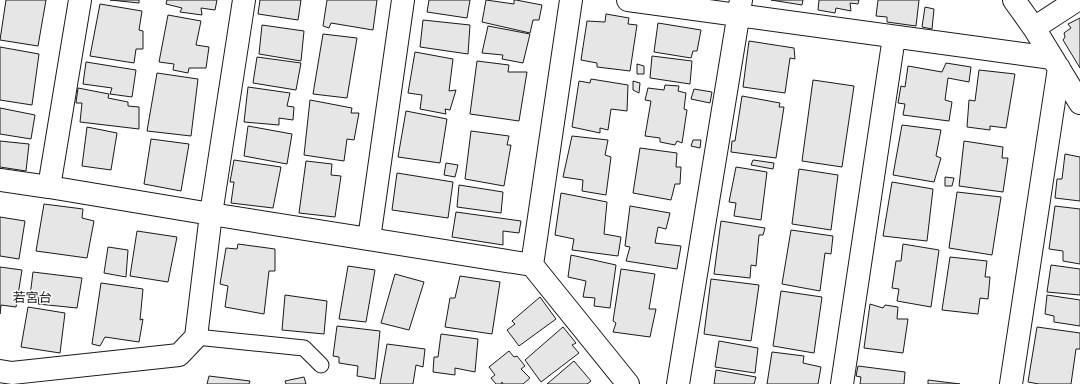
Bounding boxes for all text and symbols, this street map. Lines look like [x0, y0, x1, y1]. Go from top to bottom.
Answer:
district label: 若宮台 [12, 290, 52, 305]

